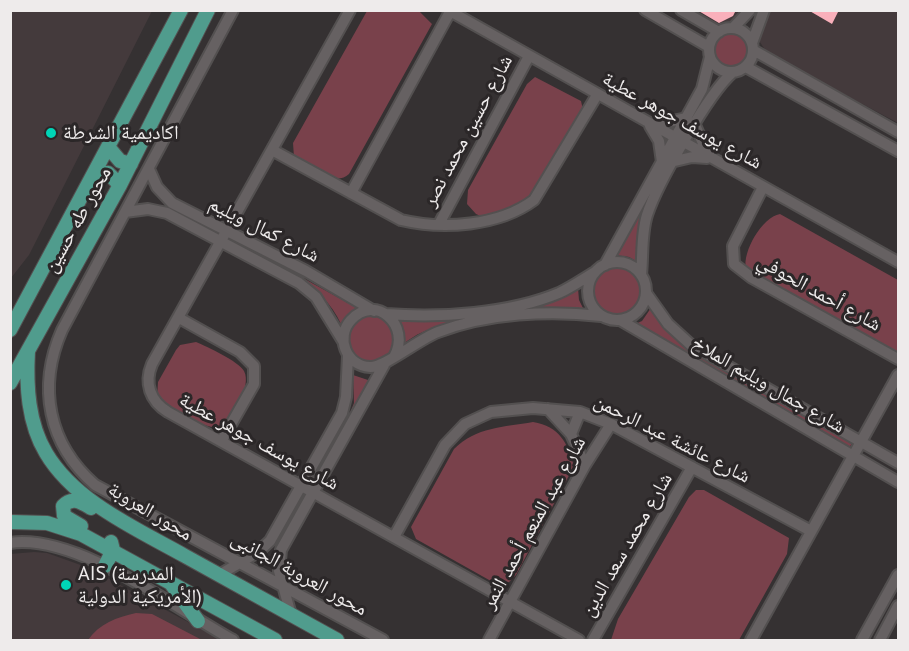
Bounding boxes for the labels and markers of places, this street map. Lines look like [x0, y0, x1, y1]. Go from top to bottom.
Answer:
place label: اكاديمية الشرطة [63, 121, 179, 145]
marker: اكاديمية الشرطة [44, 126, 58, 140]
place label: AIS (المدرسة الأمريكية الدولية) [78, 562, 202, 609]
marker: AIS (المدرسة الأمريكية الدولية) [59, 578, 73, 592]

